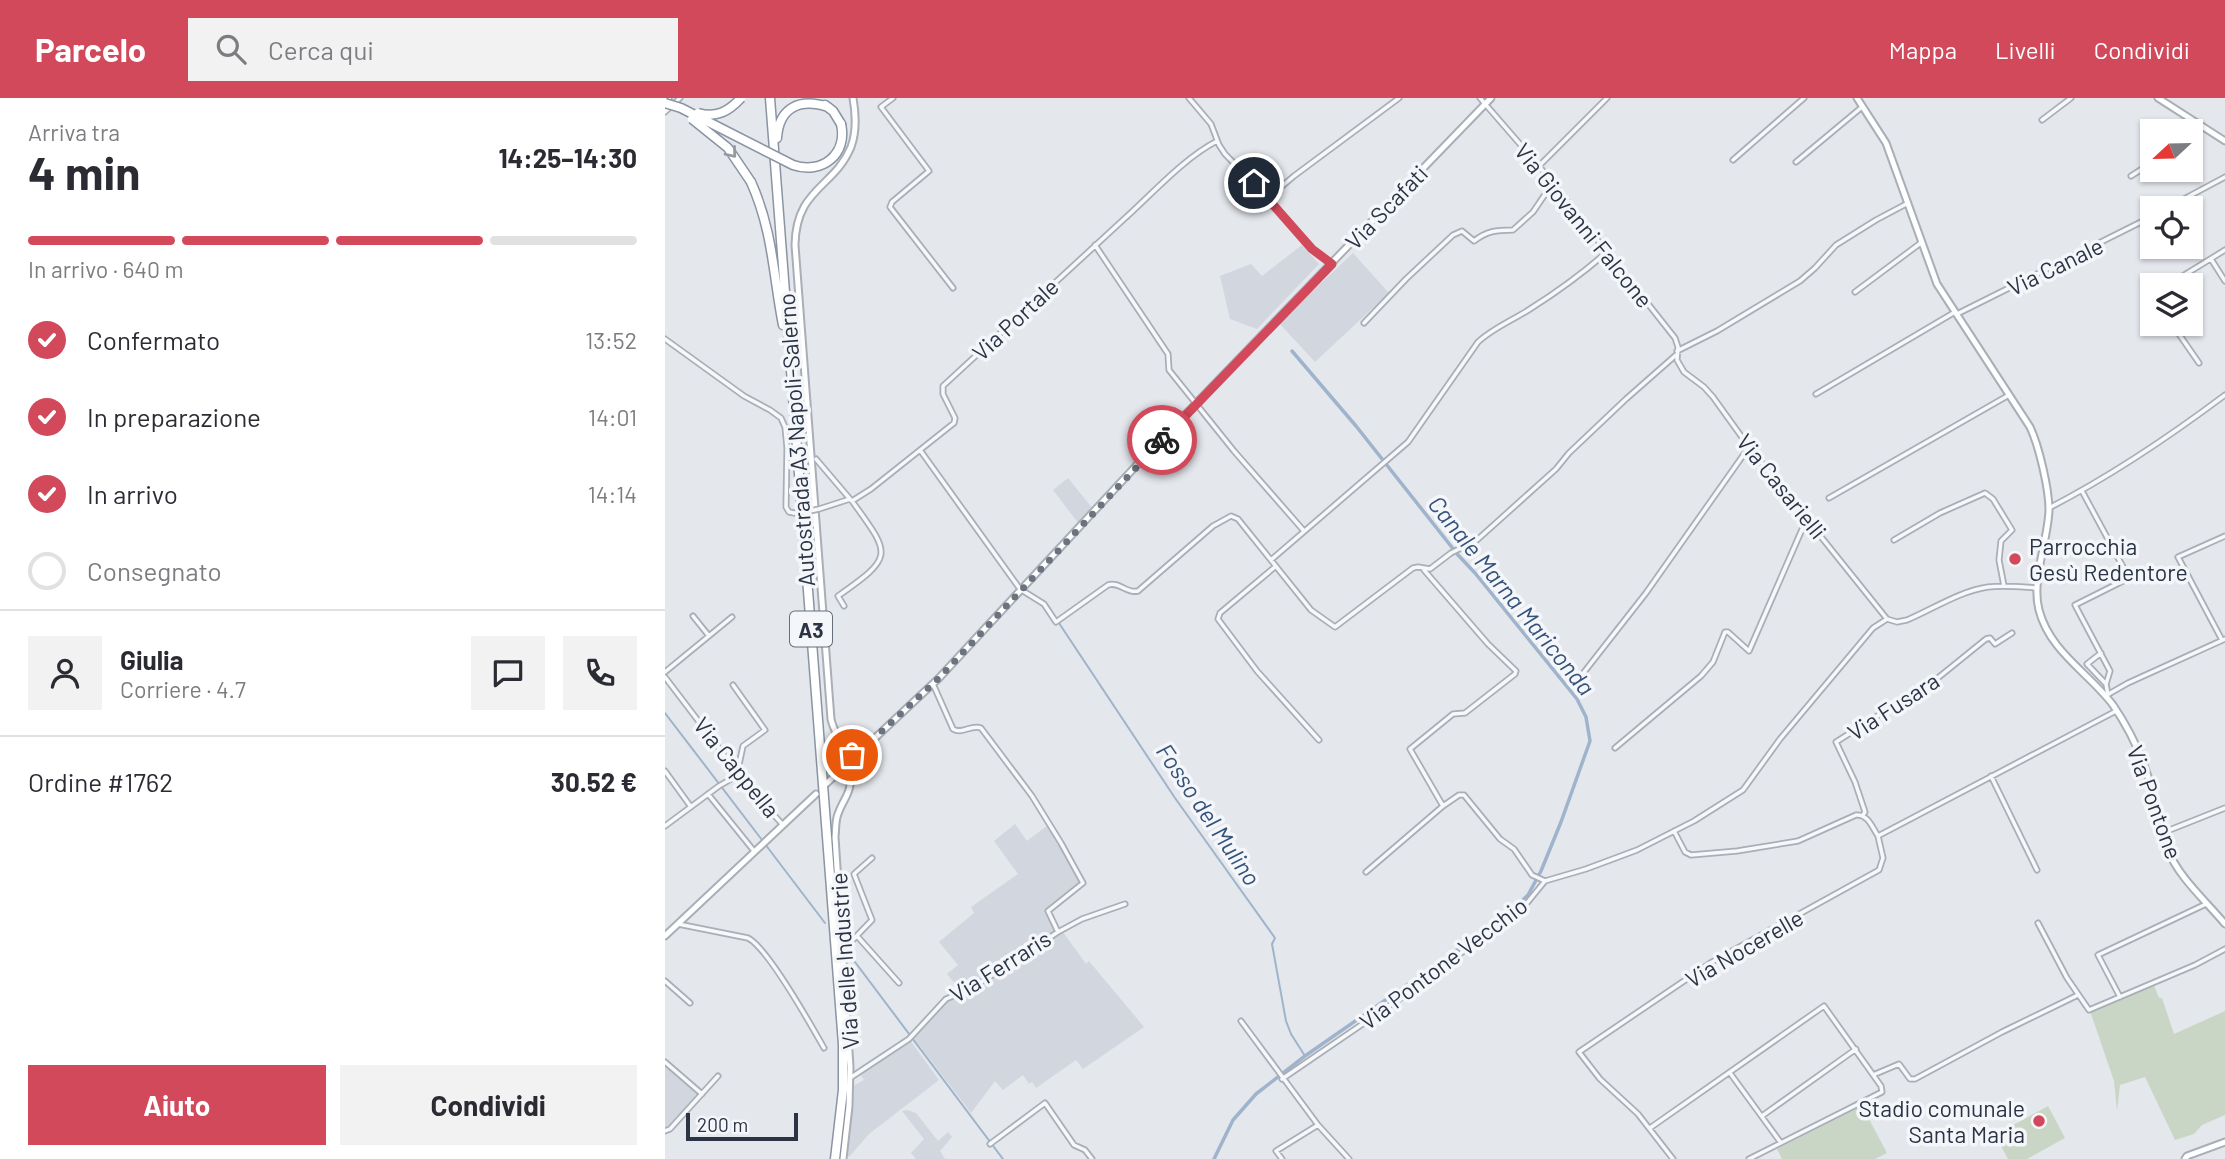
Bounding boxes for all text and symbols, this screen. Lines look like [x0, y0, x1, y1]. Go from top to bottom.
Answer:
search box [188, 18, 678, 81]
text: Parcelo [35, 29, 146, 69]
icon: search [212, 30, 250, 68]
text: Cerca qui [268, 34, 374, 65]
text: Mappa [1889, 35, 1957, 64]
text: Livelli [1995, 35, 2056, 64]
text: Condividi [2094, 35, 2190, 64]
text: Arriva tra [28, 118, 120, 146]
north arrow [2140, 119, 2203, 182]
map controls [2140, 119, 2203, 336]
street label: Via Giovanni Falcone [1509, 137, 1659, 313]
text: 14:25–14:30 [498, 142, 637, 173]
text: 4 min [28, 144, 140, 199]
one-way arrow [724, 145, 736, 158]
pin [1224, 153, 1284, 213]
street label: Via Scafati [1339, 159, 1433, 255]
icon: home [1235, 164, 1273, 202]
button: locate [2140, 196, 2203, 259]
street label: Via Canale [2003, 231, 2107, 301]
text: In arrivo · 640 m [28, 255, 184, 283]
street label: Via Portale [966, 272, 1064, 366]
button: layers [2140, 273, 2203, 336]
street label: Autostrada A3 Napoli-Salerno [772, 292, 820, 588]
icon: check [28, 321, 66, 359]
text: Confermato [87, 324, 220, 355]
text: 13:52 [585, 326, 637, 354]
icon: check [28, 398, 66, 436]
text: In preparazione [87, 401, 261, 432]
text: 14:01 [588, 403, 637, 431]
courier [1127, 405, 1197, 475]
icon: bike [1143, 421, 1181, 459]
street label: Via Casarielli [1731, 428, 1833, 544]
icon: check [28, 475, 66, 513]
text: In arrivo [87, 478, 178, 509]
text: 14:14 [588, 480, 637, 508]
water label: Canale Marna Mariconda [1423, 489, 1601, 701]
place label: Parrocchia Gesù Redentore [2029, 532, 2188, 586]
marker: Parrocchia Gesù Redentore [2007, 551, 2023, 567]
text: Consegnato [87, 555, 222, 586]
road number: A3 [790, 612, 832, 646]
button: person [28, 636, 102, 710]
button: chat [471, 636, 545, 710]
button: phone [563, 636, 637, 710]
text: Giulia [120, 644, 183, 675]
street label: Via Fusara [1842, 666, 1944, 746]
text: Corriere · 4.7 [120, 675, 246, 703]
street label: Via Cappella [688, 711, 786, 823]
pin [822, 725, 882, 785]
icon: bag [833, 736, 871, 774]
water label: Fosso del Mulino [1151, 737, 1267, 891]
street label: Via Pontone [2121, 741, 2189, 863]
text: Ordine #1762 [28, 766, 173, 797]
text: 30.52 € [551, 766, 637, 797]
street label: Via delle Industrie [824, 872, 864, 1050]
street label: Via Pontone Vecchio [1354, 891, 1532, 1035]
street label: Via Nocerelle [1680, 903, 1808, 993]
street label: Via Ferraris [944, 924, 1056, 1008]
button: Aiuto [28, 1065, 326, 1145]
button: Condividi [340, 1065, 637, 1145]
place label: Stadio comunale Santa Maria [1858, 1094, 2025, 1148]
scale bar [686, 1110, 798, 1142]
text: 200 m [697, 1113, 748, 1136]
marker: Stadio comunale Santa Maria [2031, 1113, 2047, 1129]

